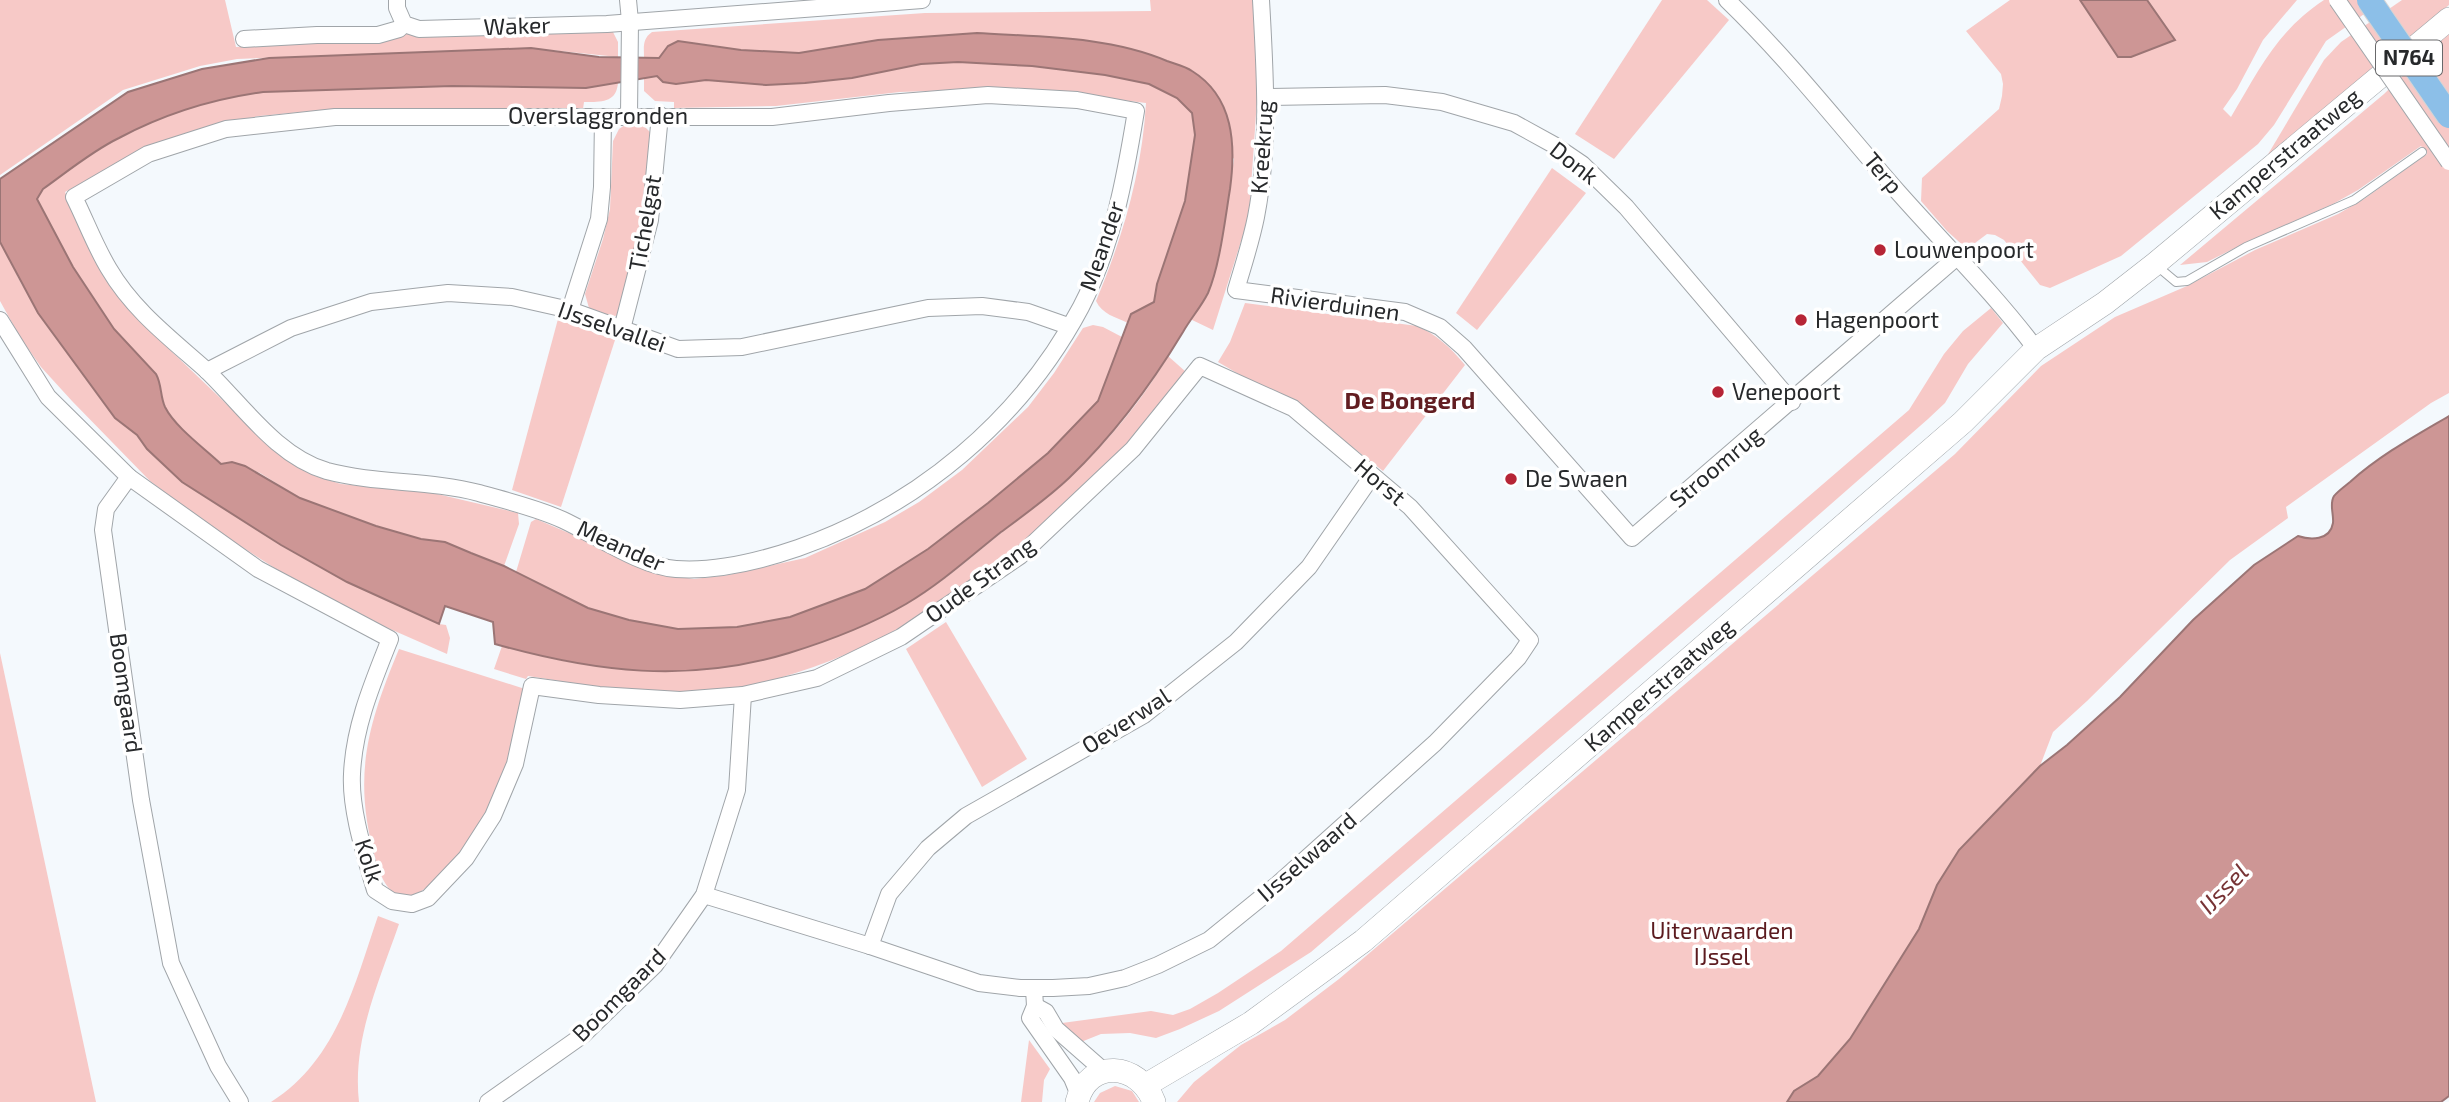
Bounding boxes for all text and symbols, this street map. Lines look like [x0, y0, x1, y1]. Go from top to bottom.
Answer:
street label: Waker [483, 10, 551, 40]
road number: N764 [2376, 41, 2442, 76]
street label: Kamperstraatweg [2203, 82, 2366, 225]
street label: Kreekrug [1244, 99, 1278, 195]
street label: Overslaggronden [508, 101, 688, 129]
street label: Donk [1545, 135, 1605, 190]
street label: Terp [1858, 146, 1909, 199]
street label: Tichelgat [622, 172, 666, 273]
street label: Meander [1073, 197, 1129, 294]
place label: Louwenpoort [1894, 235, 2034, 263]
marker: Louwenpoort [1872, 242, 1888, 258]
street label: Rivierduinen [1269, 280, 1402, 326]
street label: IJsselvallei [555, 295, 670, 358]
place label: Hagenpoort [1815, 305, 1939, 333]
marker: Hagenpoort [1793, 312, 1809, 328]
place label: Venepoort [1732, 377, 1841, 405]
marker: Venepoort [1710, 384, 1726, 400]
district label: De Bongerd [1345, 385, 1475, 414]
street label: Stroomrug [1663, 419, 1767, 513]
street label: Horst [1349, 452, 1412, 511]
place label: De Swaen [1525, 464, 1628, 492]
marker: De Swaen [1503, 471, 1519, 487]
street label: Meander [573, 513, 670, 577]
street label: Oude Strang [919, 530, 1040, 628]
street label: Kamperstraatweg [1578, 612, 1739, 757]
street label: Boomgaard [105, 631, 149, 755]
street label: Oeverwal [1076, 681, 1175, 759]
street label: IJsselwaard [1251, 806, 1362, 907]
street label: Kolk [350, 835, 390, 887]
water label: IJssel [2192, 857, 2254, 919]
park label: Uiterwaarden IJssel [1650, 916, 1794, 970]
street label: Boomgaard [566, 942, 671, 1047]

